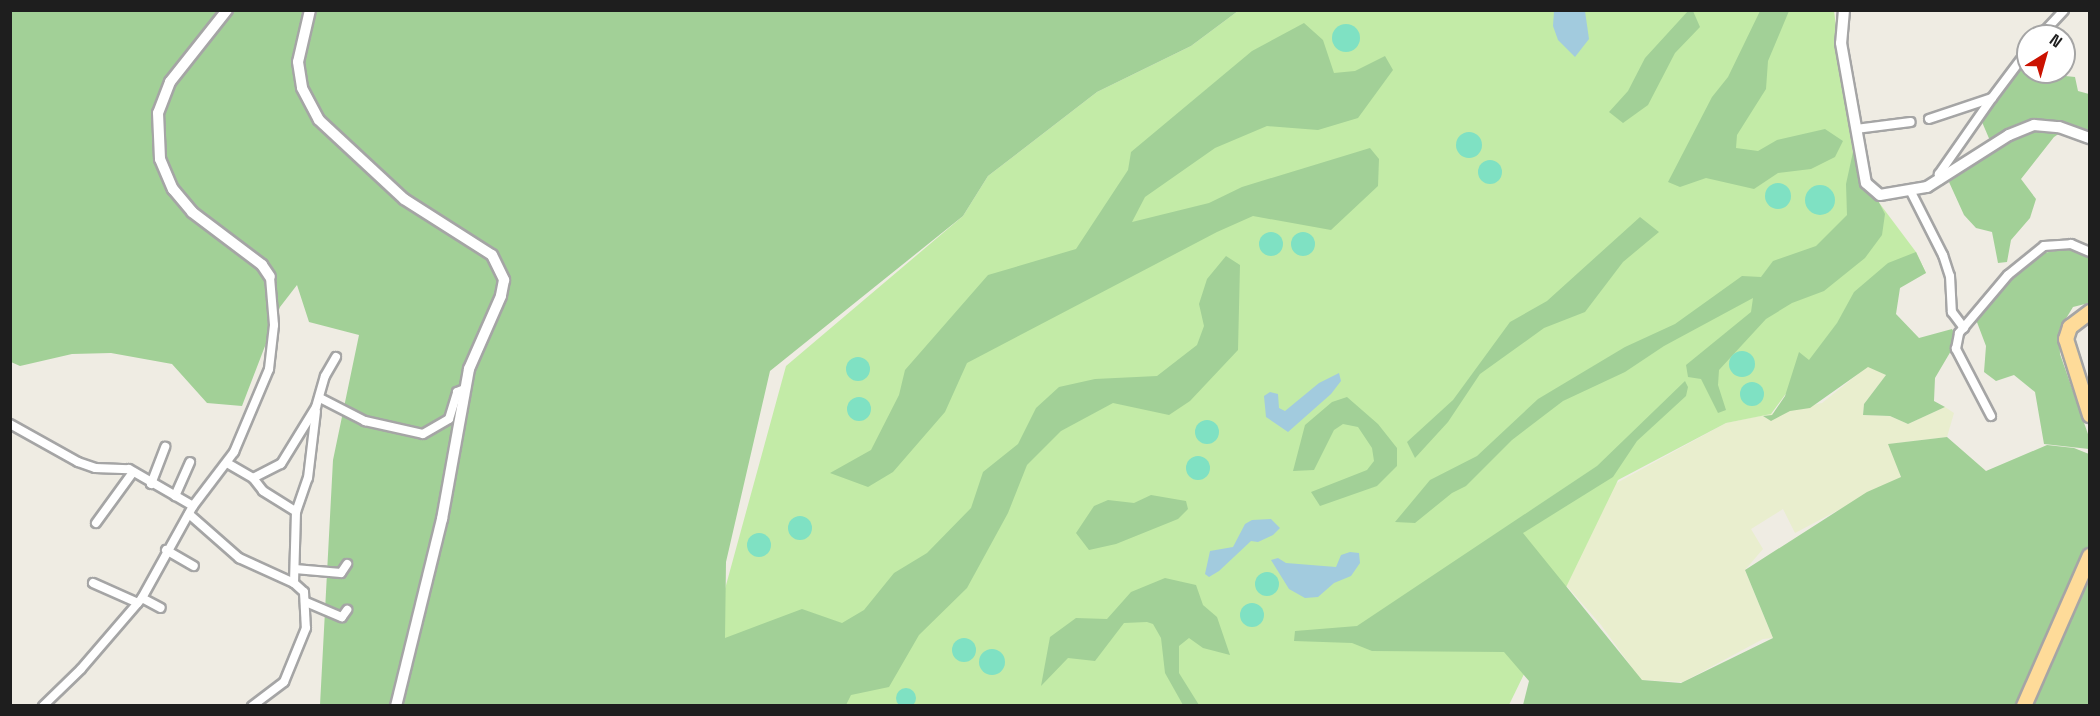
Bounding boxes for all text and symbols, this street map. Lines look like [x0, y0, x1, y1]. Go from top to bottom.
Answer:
north arrow [2016, 24, 2076, 84]
text: N [2045, 29, 2067, 52]

